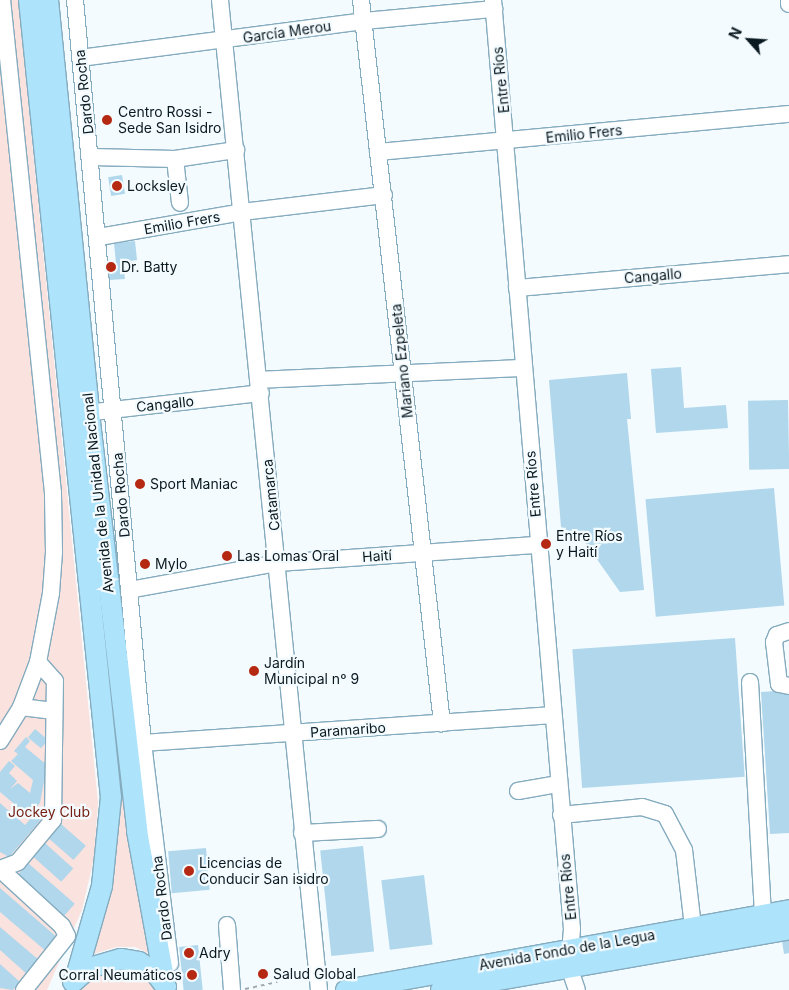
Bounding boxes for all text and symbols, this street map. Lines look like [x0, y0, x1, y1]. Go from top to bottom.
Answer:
north arrow [724, 15, 774, 65]
street label: García Merou [242, 17, 332, 47]
text: N [725, 25, 745, 42]
street label: Entre Ríos [489, 46, 513, 114]
street label: Dardo Rocha [71, 49, 97, 135]
place label: Centro Rossi - Sede San Isidro [118, 104, 221, 136]
marker: Centro Rossi - Sede San Isidro [100, 113, 114, 127]
street label: Emilio Frers [545, 122, 623, 146]
place label: Locksley [127, 178, 186, 194]
marker: Locksley [111, 180, 123, 192]
street label: Emilio Frers [143, 208, 221, 238]
place label: Dr. Batty [121, 259, 177, 275]
marker: Dr. Batty [105, 261, 117, 273]
street label: Cangallo [623, 265, 683, 287]
street label: Mariano Ezpeleta [388, 303, 416, 419]
street label: Avenida de la Unidad Nacional [79, 392, 117, 594]
street label: Cangallo [135, 393, 195, 415]
street label: Entre Ríos [522, 450, 544, 518]
street label: Dardo Rocha [109, 452, 133, 538]
street label: Catamarca [259, 458, 283, 532]
place label: Sport Maniac [150, 476, 238, 492]
marker: Sport Maniac [134, 478, 146, 490]
place label: Entre Ríos y Haití [556, 528, 623, 560]
marker: Entre Ríos y Haití [540, 538, 552, 550]
street label: Haití [362, 547, 392, 565]
place label: Las Lomas Oral [237, 548, 339, 564]
marker: Las Lomas Oral [221, 550, 233, 562]
place label: Mylo [155, 556, 187, 572]
marker: Mylo [139, 558, 151, 570]
place label: Jardín Municipal nº 9 [264, 655, 359, 688]
marker: Jardín Municipal nº 9 [248, 665, 260, 677]
street label: Paramaribo [310, 719, 386, 741]
park label: Jockey Club [8, 804, 90, 820]
street label: Entre Ríos [556, 853, 580, 921]
street label: Dardo Rocha [148, 855, 176, 941]
place label: Licencias de Conducir San isidro [199, 855, 329, 888]
marker: Licencias de Conducir San isidro [183, 865, 195, 877]
street label: Avenida Fondo de la Legua [478, 926, 656, 974]
place label: Adry [199, 945, 231, 961]
marker: Adry [183, 947, 195, 959]
place label: Salud Global [273, 966, 356, 982]
place label: Corral Neumáticos [59, 967, 182, 983]
marker: Salud Global [257, 968, 269, 980]
marker: Corral Neumáticos [186, 969, 198, 981]

